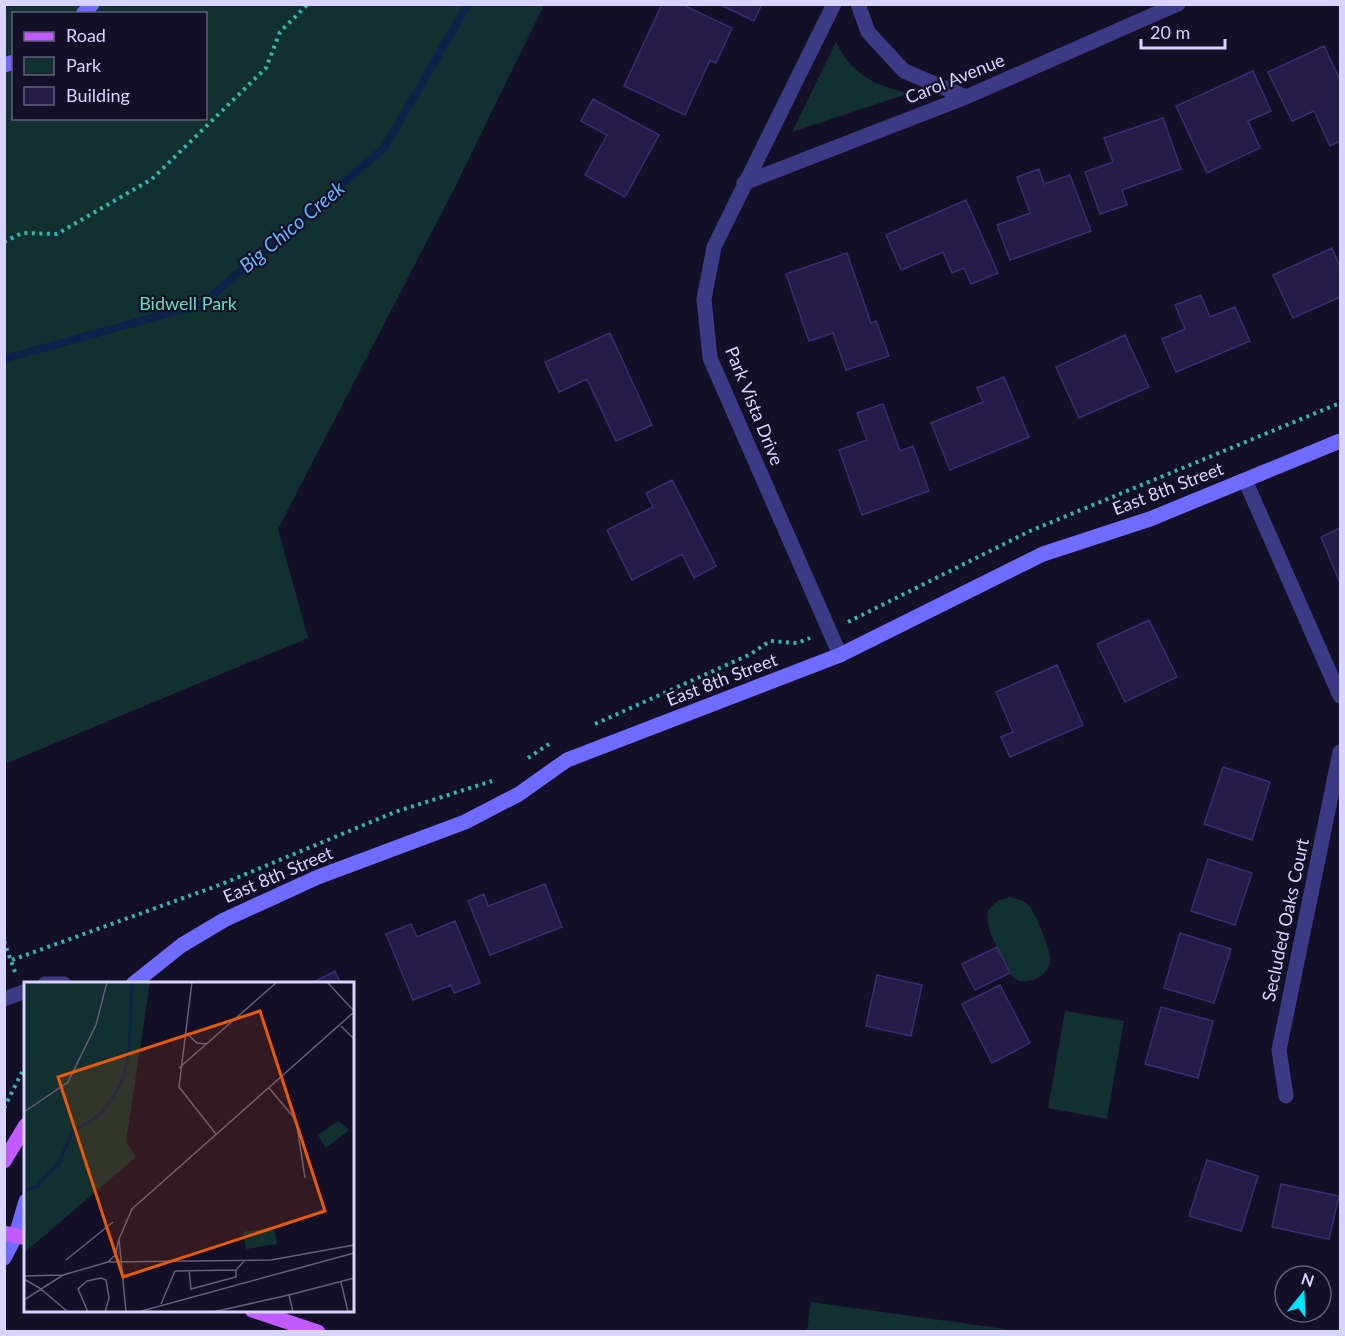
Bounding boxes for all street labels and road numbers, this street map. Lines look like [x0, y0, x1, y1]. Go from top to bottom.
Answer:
street label: Carol Avenue [902, 48, 1008, 108]
street label: Park Vista Drive [721, 343, 789, 468]
street label: East 8th Street [1109, 457, 1227, 519]
street label: East 8th Street [663, 648, 781, 710]
street label: Secluded Oaks Court [1257, 836, 1313, 1003]
street label: East 8th Street [219, 841, 336, 907]

